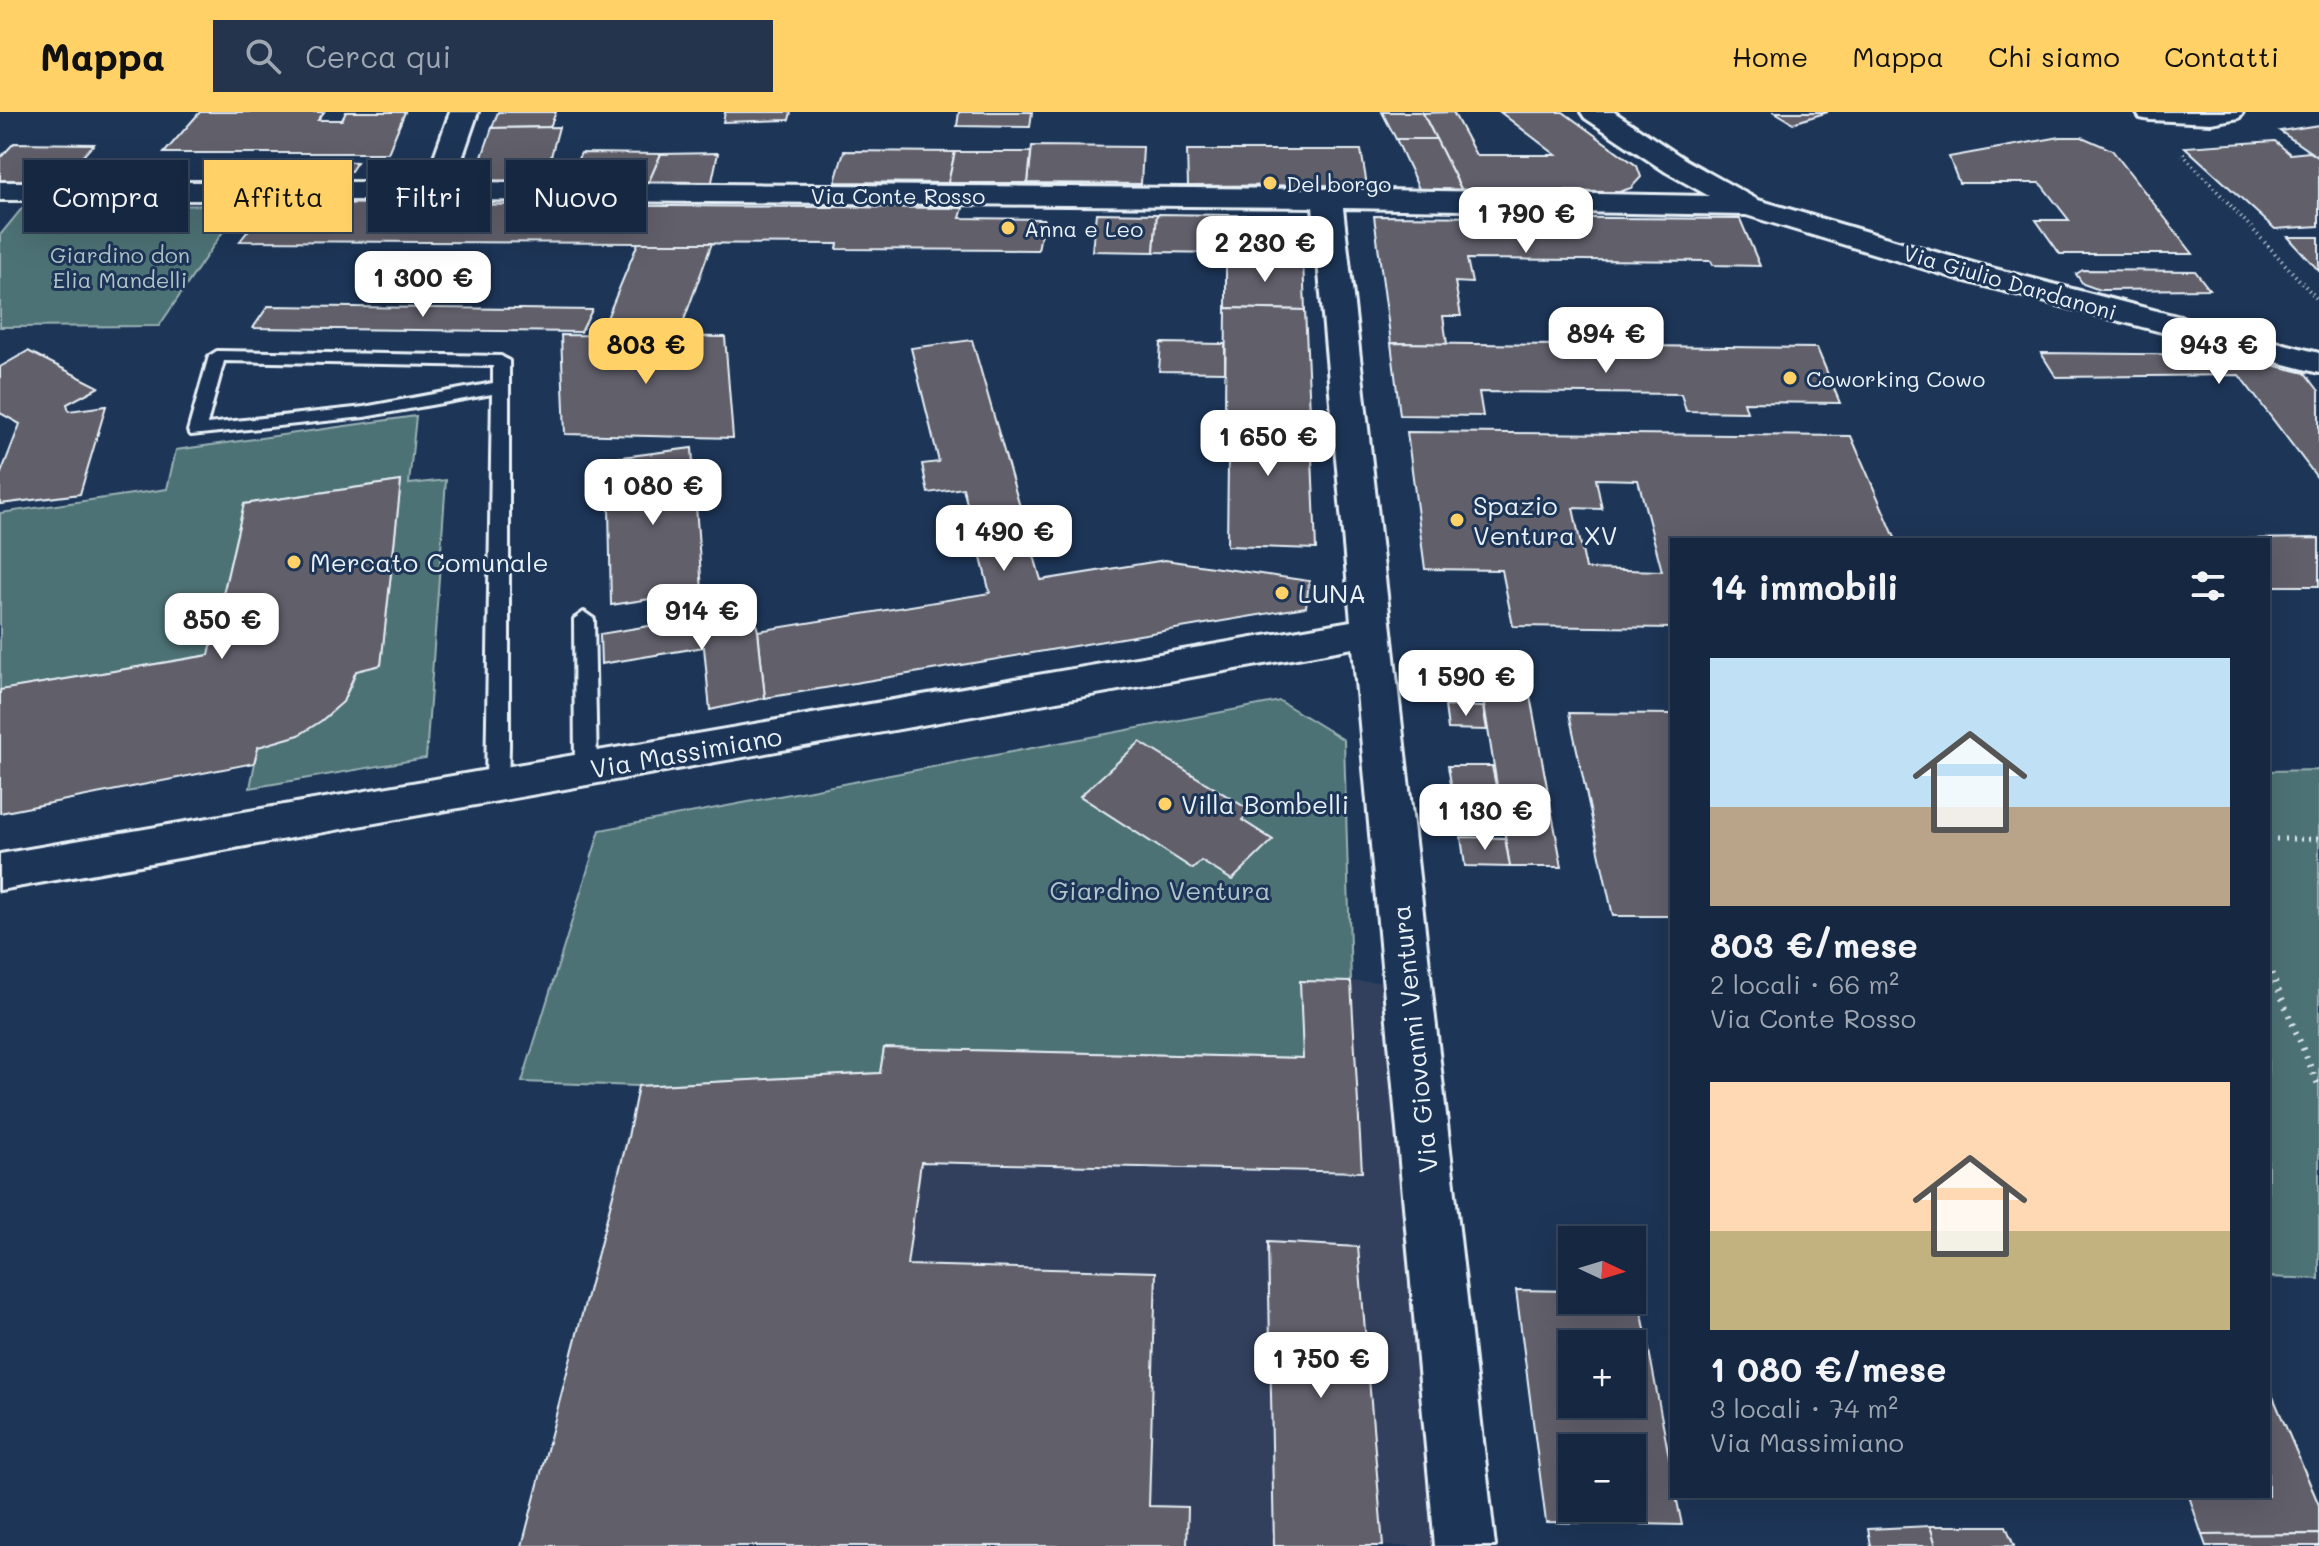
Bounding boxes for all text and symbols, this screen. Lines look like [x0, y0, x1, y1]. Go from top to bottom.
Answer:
search box [213, 20, 773, 92]
text: Mappa [40, 31, 165, 81]
icon: search [241, 34, 285, 78]
text: Cerca qui [305, 36, 451, 76]
text: Home [1732, 38, 1808, 74]
text: Mappa [1852, 38, 1944, 74]
text: Chi siamo [1988, 38, 2120, 74]
text: Contatti [2164, 38, 2279, 74]
chip: Compra [24, 160, 188, 232]
chip: Affitta [204, 160, 352, 232]
chip: Filtri [368, 160, 490, 232]
chip: Nuovo [506, 160, 646, 232]
place label: Del borgo [1286, 169, 1391, 198]
marker: Del borgo [1261, 174, 1279, 192]
street label: Via Conte Rosso [811, 181, 985, 210]
pin: 1 790 € [1452, 187, 1600, 255]
text: 1 790 € [1477, 196, 1575, 230]
place label: Anna e Leo [1024, 214, 1143, 243]
pin: 2 230 € [1191, 216, 1339, 284]
marker: Anna e Leo [999, 219, 1017, 237]
text: 2 230 € [1214, 225, 1316, 259]
street label: Via Giulio Dardanoni [1900, 238, 2120, 326]
park label: Giardino don Elia Mandelli [50, 240, 190, 294]
pin: 1 300 € [349, 251, 497, 319]
text: 1 300 € [373, 260, 473, 294]
pin: 894 € [1550, 307, 1662, 375]
text: 894 € [1567, 316, 1645, 350]
pin: 803 € [590, 318, 702, 386]
pin: 943 € [2163, 318, 2275, 386]
text: 803 € [607, 327, 685, 361]
text: 943 € [2180, 327, 2258, 361]
place label: Coworking Cowo [1806, 364, 1985, 393]
marker: Coworking Cowo [1781, 369, 1799, 387]
pin: 1 650 € [1194, 410, 1342, 478]
text: 1 650 € [1219, 419, 1317, 453]
pin: 1 080 € [579, 459, 727, 527]
text: 1 080 € [603, 468, 703, 502]
place label: Spazio Ventura XV [1473, 488, 1617, 552]
pin: 1 490 € [930, 505, 1078, 573]
marker: Spazio Ventura XV [1448, 511, 1466, 529]
text: 1 490 € [954, 514, 1054, 548]
place label: Mercato Comunale [310, 545, 549, 579]
marker: Mercato Comunale [285, 553, 303, 571]
text: 14 immobili [1710, 564, 1899, 609]
icon: filters [2186, 564, 2230, 608]
place label: LUNA [1298, 576, 1366, 610]
pin: 914 € [646, 584, 758, 652]
marker: LUNA [1273, 584, 1291, 602]
pin: 850 € [166, 593, 278, 661]
text: 914 € [665, 593, 739, 627]
text: 850 € [183, 602, 261, 636]
pin: 1 590 € [1392, 650, 1540, 718]
text: 1 590 € [1417, 659, 1515, 693]
icon: home [1898, 710, 2042, 854]
street label: Via Massimiano [587, 718, 785, 786]
pin: 1 130 € [1411, 784, 1559, 852]
place label: Villa Bombelli [1181, 787, 1349, 821]
text: 1 130 € [1437, 793, 1533, 827]
marker: Villa Bombelli [1156, 795, 1174, 813]
park label: Giardino Ventura [1049, 873, 1271, 907]
street label: Via Giovanni Ventura [1383, 903, 1445, 1175]
text: 803 €/mese [1710, 922, 1918, 967]
text: 2 locali · 66 m² [1710, 967, 1899, 1001]
text: Via Conte Rosso [1710, 1001, 1916, 1035]
icon: home [1898, 1134, 2042, 1278]
north arrow [1558, 1226, 1646, 1314]
map controls [1558, 1226, 1646, 1522]
button: + [1558, 1330, 1646, 1418]
pin: 1 750 € [1247, 1332, 1395, 1400]
text: 1 750 € [1272, 1341, 1370, 1375]
text: 1 080 €/mese [1710, 1346, 1946, 1391]
text: 3 locali · 74 m² [1710, 1391, 1898, 1425]
text: Via Massimiano [1710, 1425, 1904, 1459]
button: − [1558, 1434, 1646, 1522]

